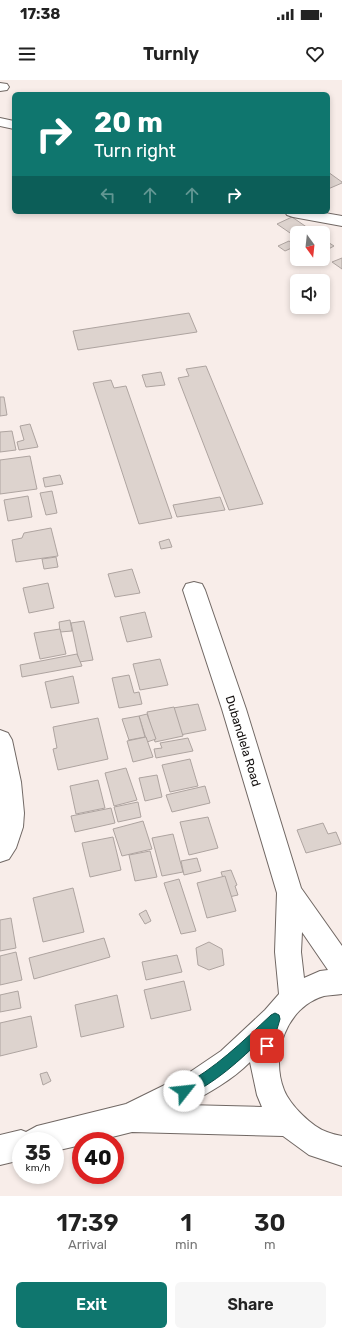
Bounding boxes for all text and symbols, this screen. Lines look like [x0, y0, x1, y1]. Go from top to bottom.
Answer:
text: 17:38 [20, 5, 60, 23]
icon: menu [16, 43, 38, 65]
text: Turnly [143, 43, 199, 65]
icon: heart [304, 43, 326, 65]
text: 20 m [94, 106, 163, 139]
icon: right [28, 108, 80, 160]
text: Turn right [94, 140, 176, 162]
icon: left [97, 184, 119, 206]
icon: ahead [139, 184, 161, 206]
icon: ahead [181, 184, 203, 206]
icon: right [223, 184, 245, 206]
north arrow [290, 226, 330, 266]
map controls [290, 226, 330, 314]
button: sound [290, 274, 330, 314]
street label: Dubandlela Road [223, 694, 263, 788]
pin [250, 1029, 284, 1063]
icon: arrive [256, 1035, 278, 1057]
position arrow [163, 1070, 205, 1112]
speed limit sign: 40 [72, 1132, 124, 1184]
text: 35 [25, 1141, 51, 1165]
text: km/h [26, 1162, 50, 1174]
text: 17:39 [56, 1209, 119, 1237]
text: 1 [181, 1209, 192, 1237]
text: 30 [254, 1209, 286, 1237]
text: Arrival [68, 1237, 107, 1252]
text: min [175, 1237, 198, 1252]
text: m [264, 1237, 276, 1252]
button: Exit [16, 1282, 167, 1328]
button: Share [175, 1282, 326, 1328]

